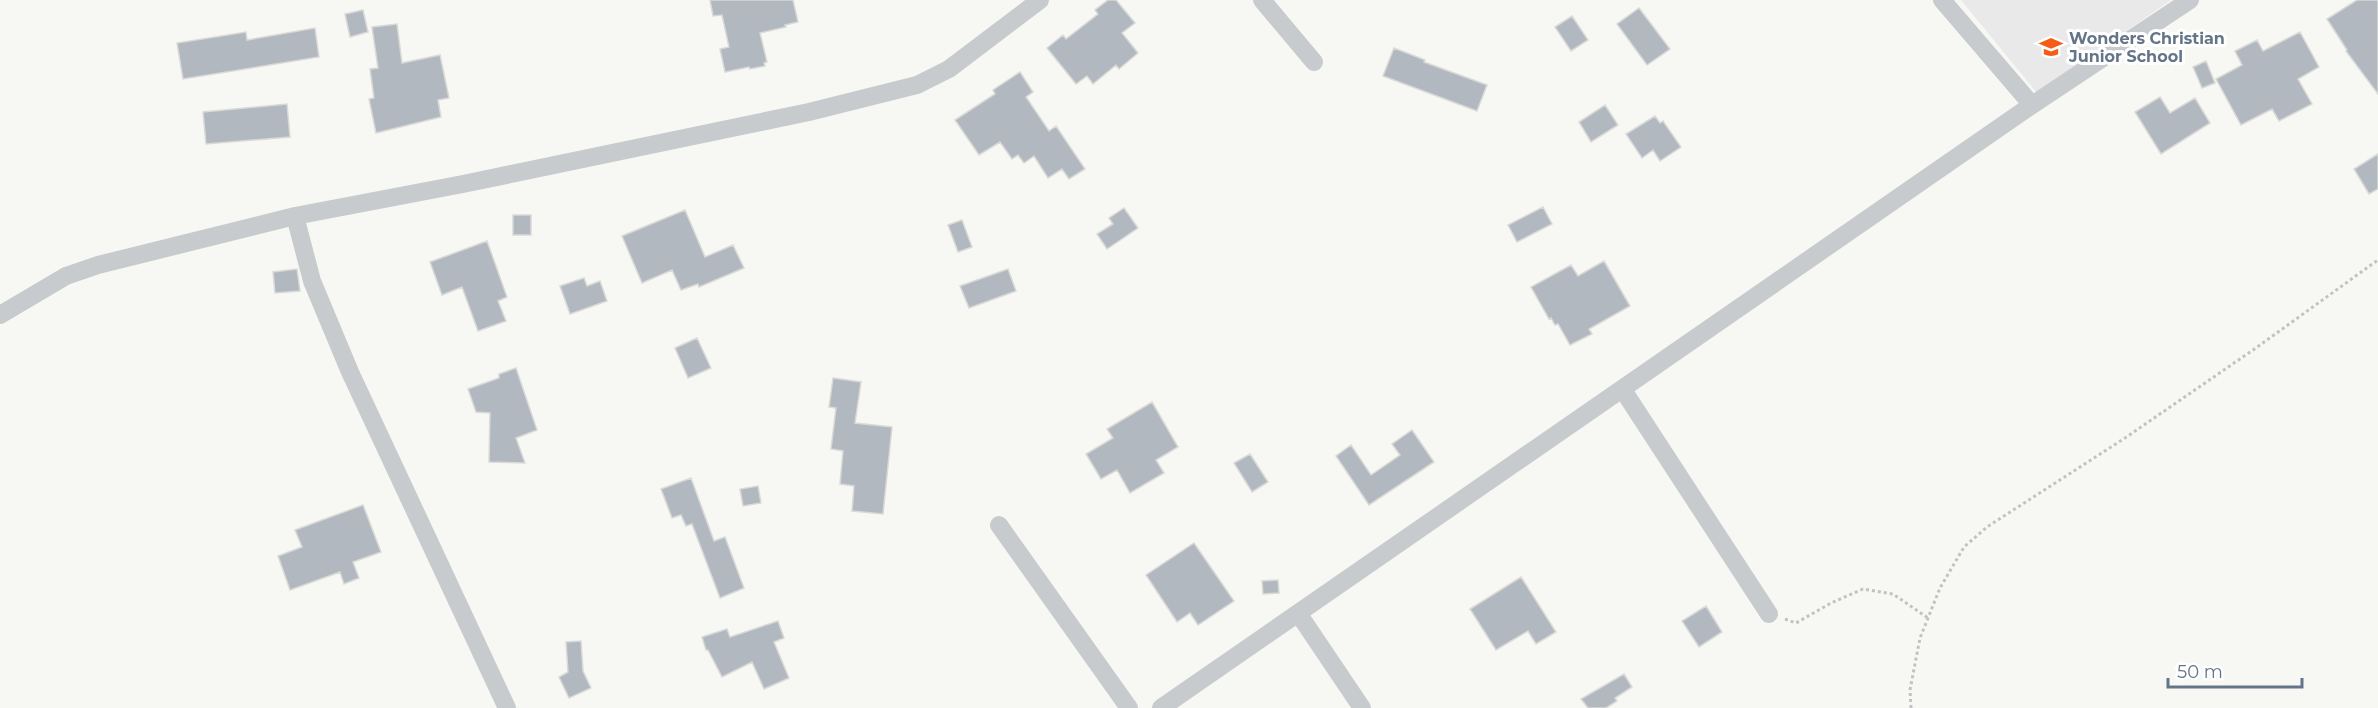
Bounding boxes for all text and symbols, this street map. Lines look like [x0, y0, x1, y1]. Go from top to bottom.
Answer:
place label: Wonders Christian Junior School [2068, 29, 2225, 66]
school or university icon: Wonders Christian Junior School [2038, 34, 2064, 60]
scale bar [2168, 651, 2302, 689]
text: 50 m [2177, 661, 2223, 683]

